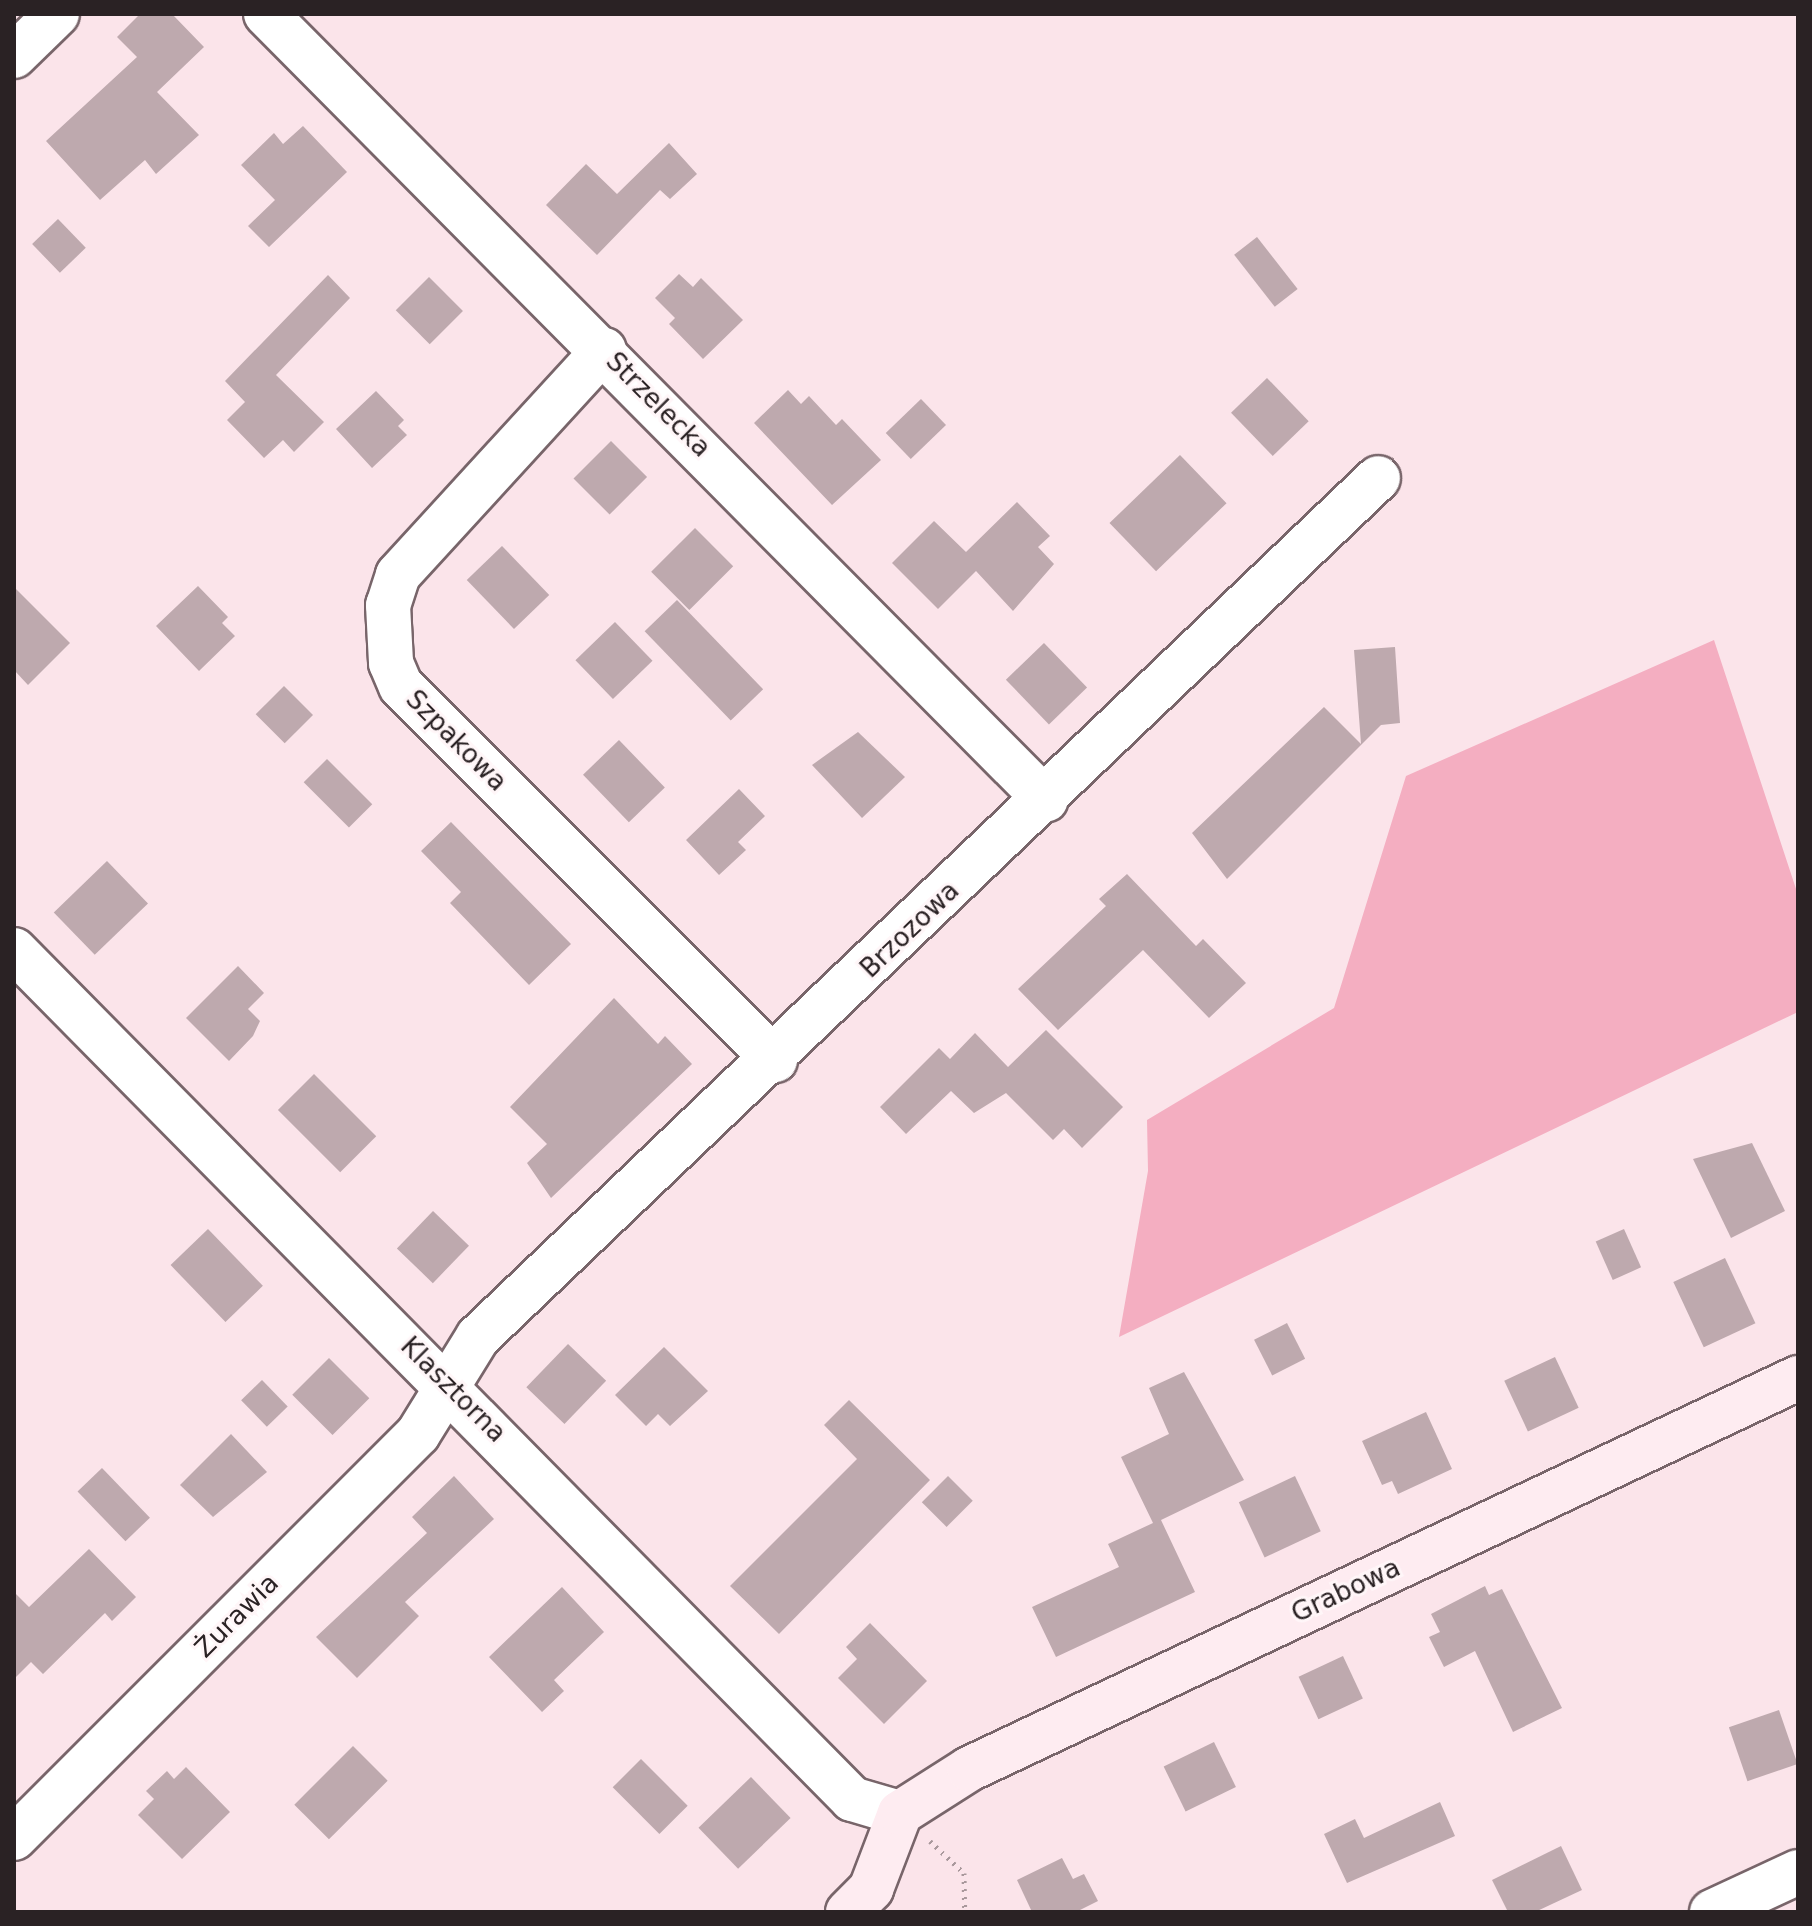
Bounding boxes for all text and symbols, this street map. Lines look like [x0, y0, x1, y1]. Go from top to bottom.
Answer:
street label: Strzelecka [599, 346, 717, 464]
street label: Szpakowa [399, 684, 513, 798]
street label: Brzozowa [854, 875, 966, 985]
street label: Klasztorna [394, 1331, 512, 1449]
street label: Grabowa [1287, 1552, 1405, 1630]
street label: Żurawia [189, 1568, 285, 1664]

